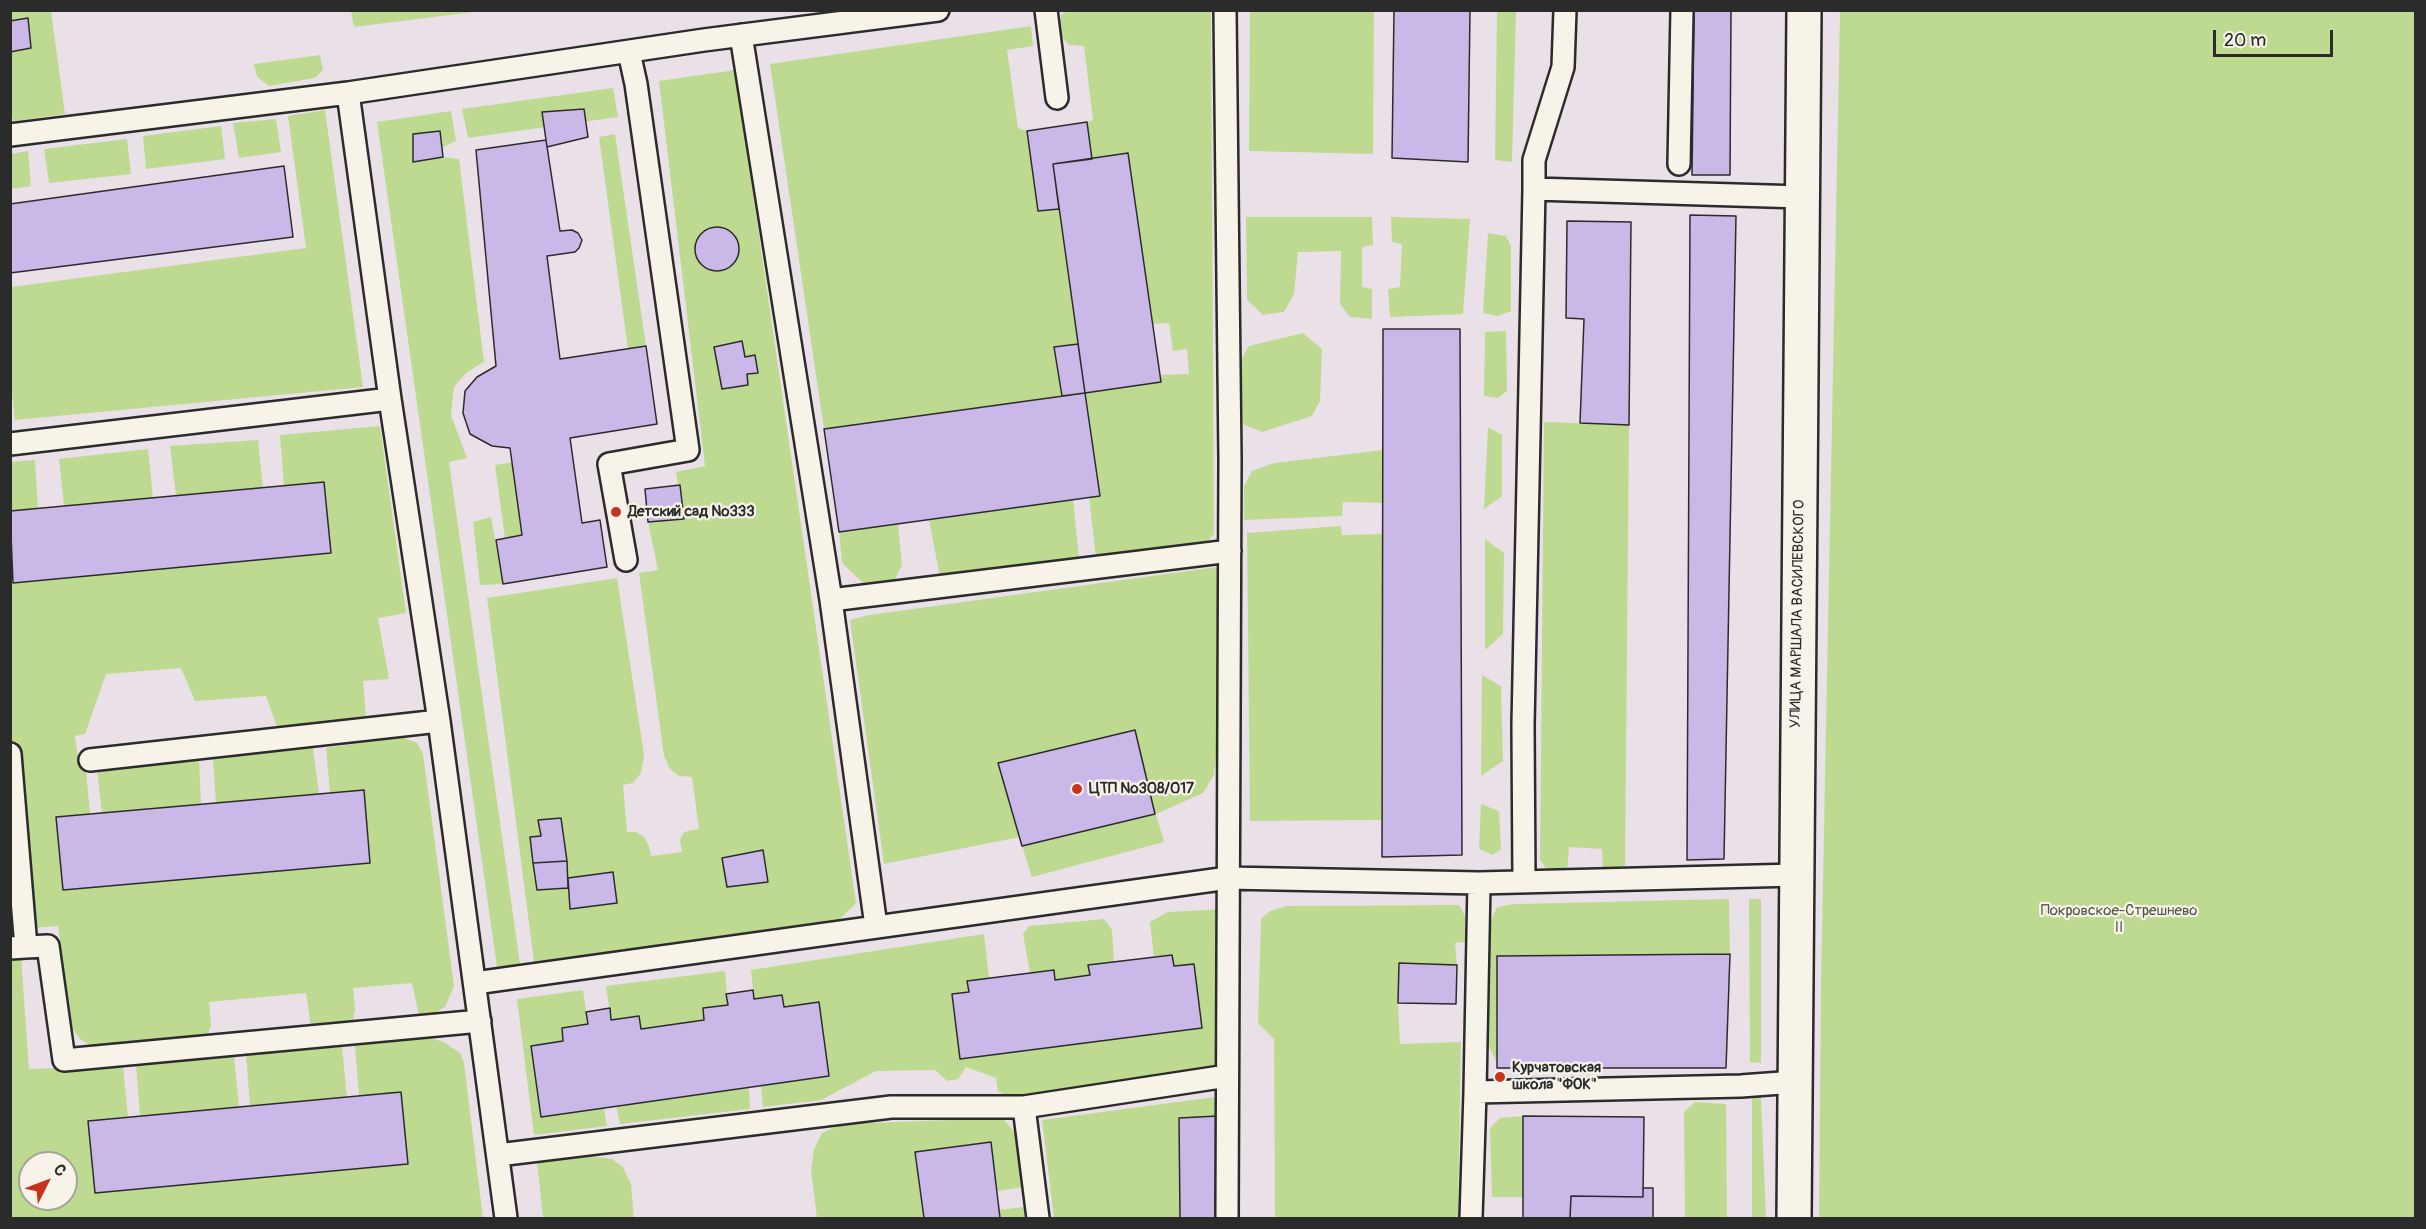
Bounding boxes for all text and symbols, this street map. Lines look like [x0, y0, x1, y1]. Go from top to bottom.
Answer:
scale bar [2216, 18, 2336, 56]
text: 20 m [2224, 29, 2266, 52]
street label: УЛИЦА МАРШАЛА ВАСИЛЕВСКОГО [1787, 500, 1809, 728]
place label: Детский сад №333 [628, 503, 755, 521]
marker: Детский сад №333 [609, 505, 623, 519]
place label: ЦТП №308/017 [1089, 780, 1194, 798]
marker: ЦТП №308/017 [1070, 782, 1084, 796]
park label: Покровское-Стрешнево II [2041, 902, 2197, 937]
place label: Курчатовская школа "ФОК" [1512, 1059, 1601, 1094]
marker: Курчатовская школа "ФОК" [1493, 1070, 1507, 1084]
north arrow [18, 1151, 78, 1211]
text: С [49, 1160, 71, 1181]

